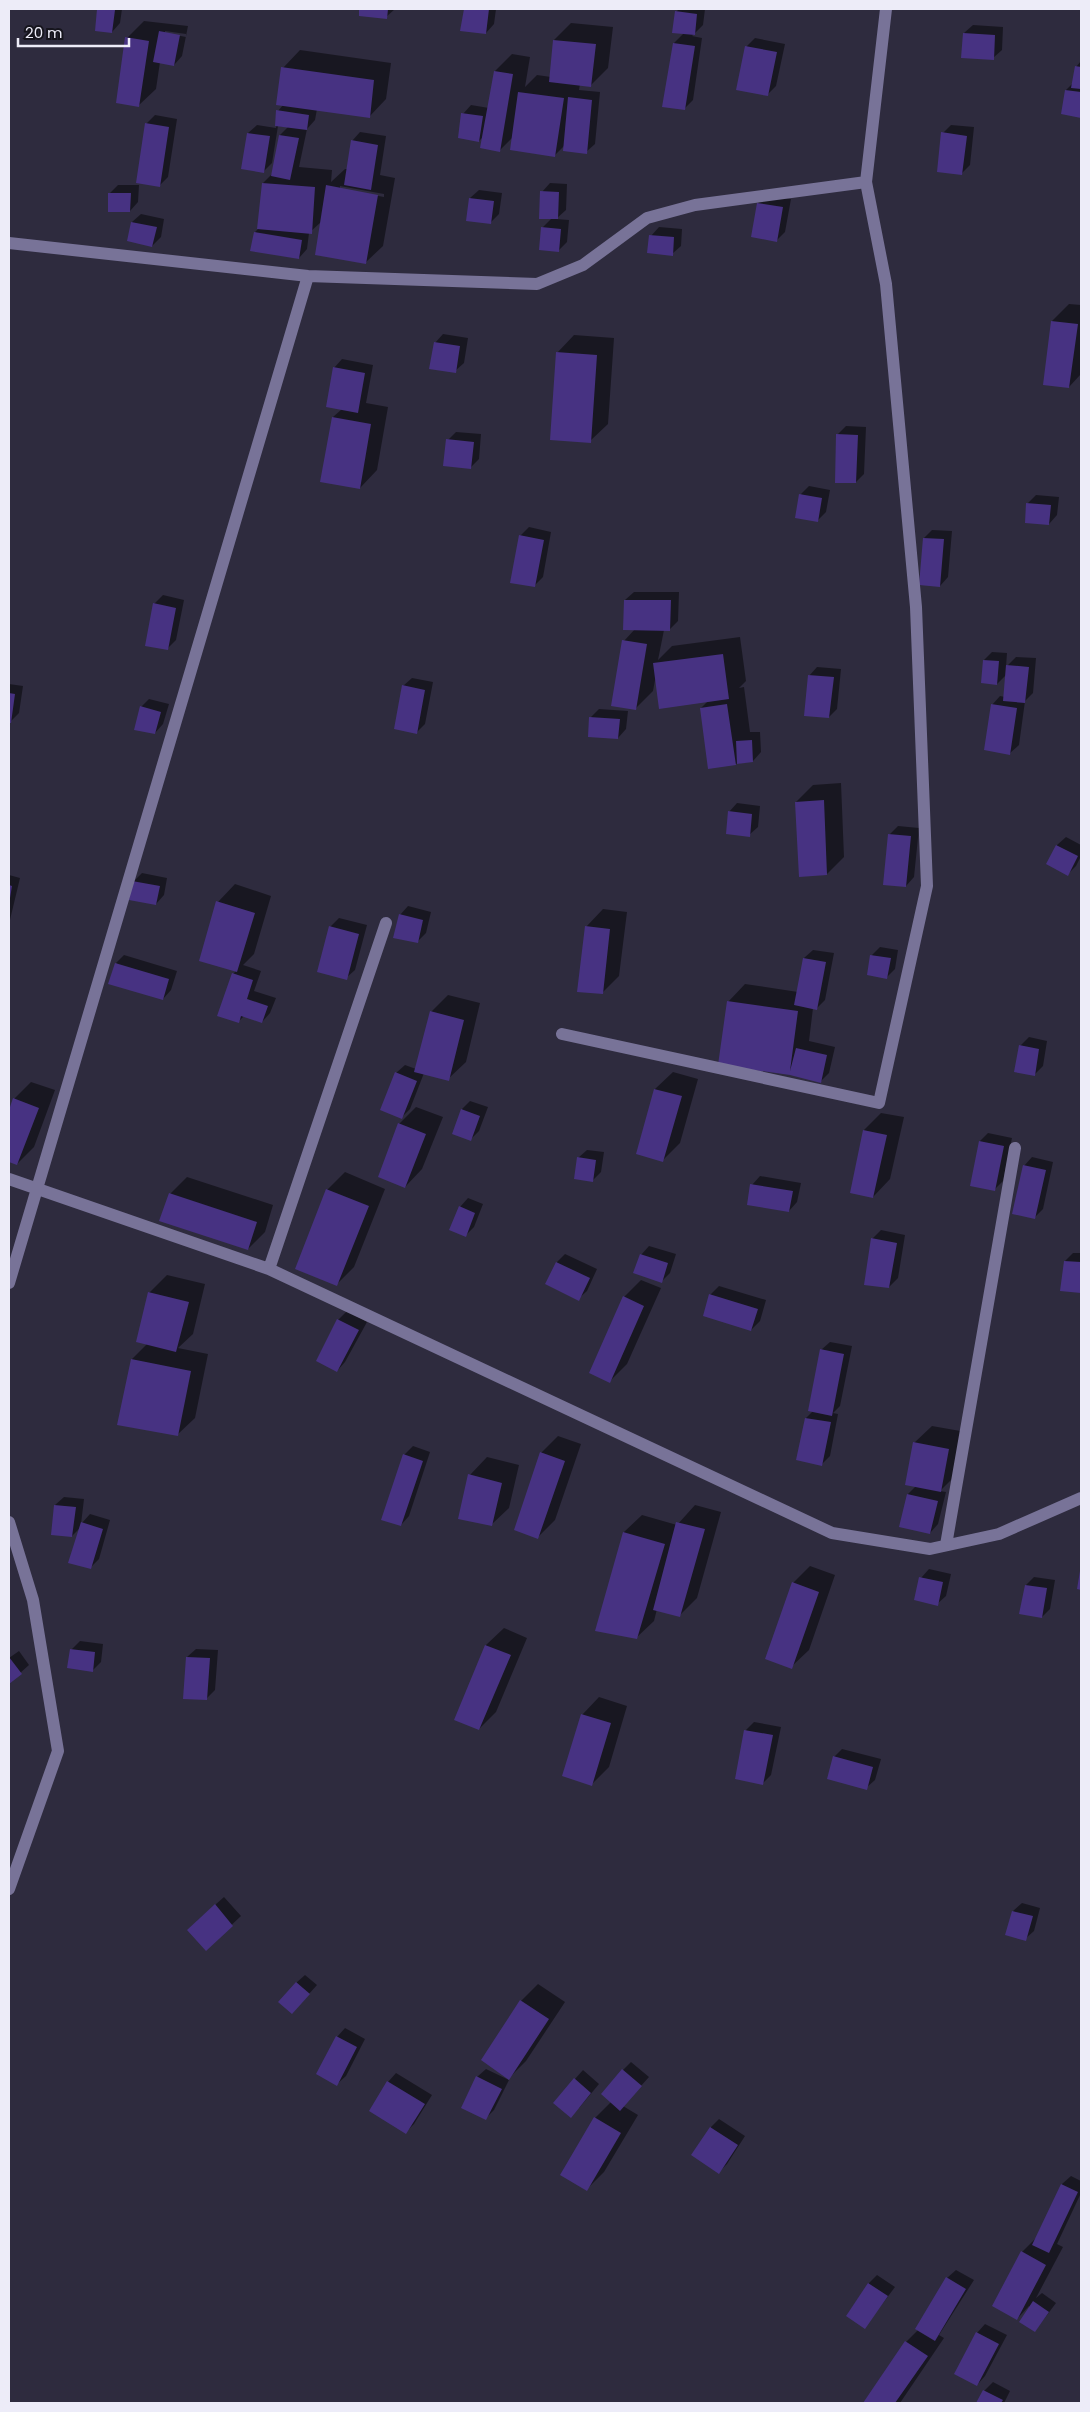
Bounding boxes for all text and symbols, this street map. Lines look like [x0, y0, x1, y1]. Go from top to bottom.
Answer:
scale bar [18, 15, 129, 47]
text: 20 m [25, 22, 63, 43]

